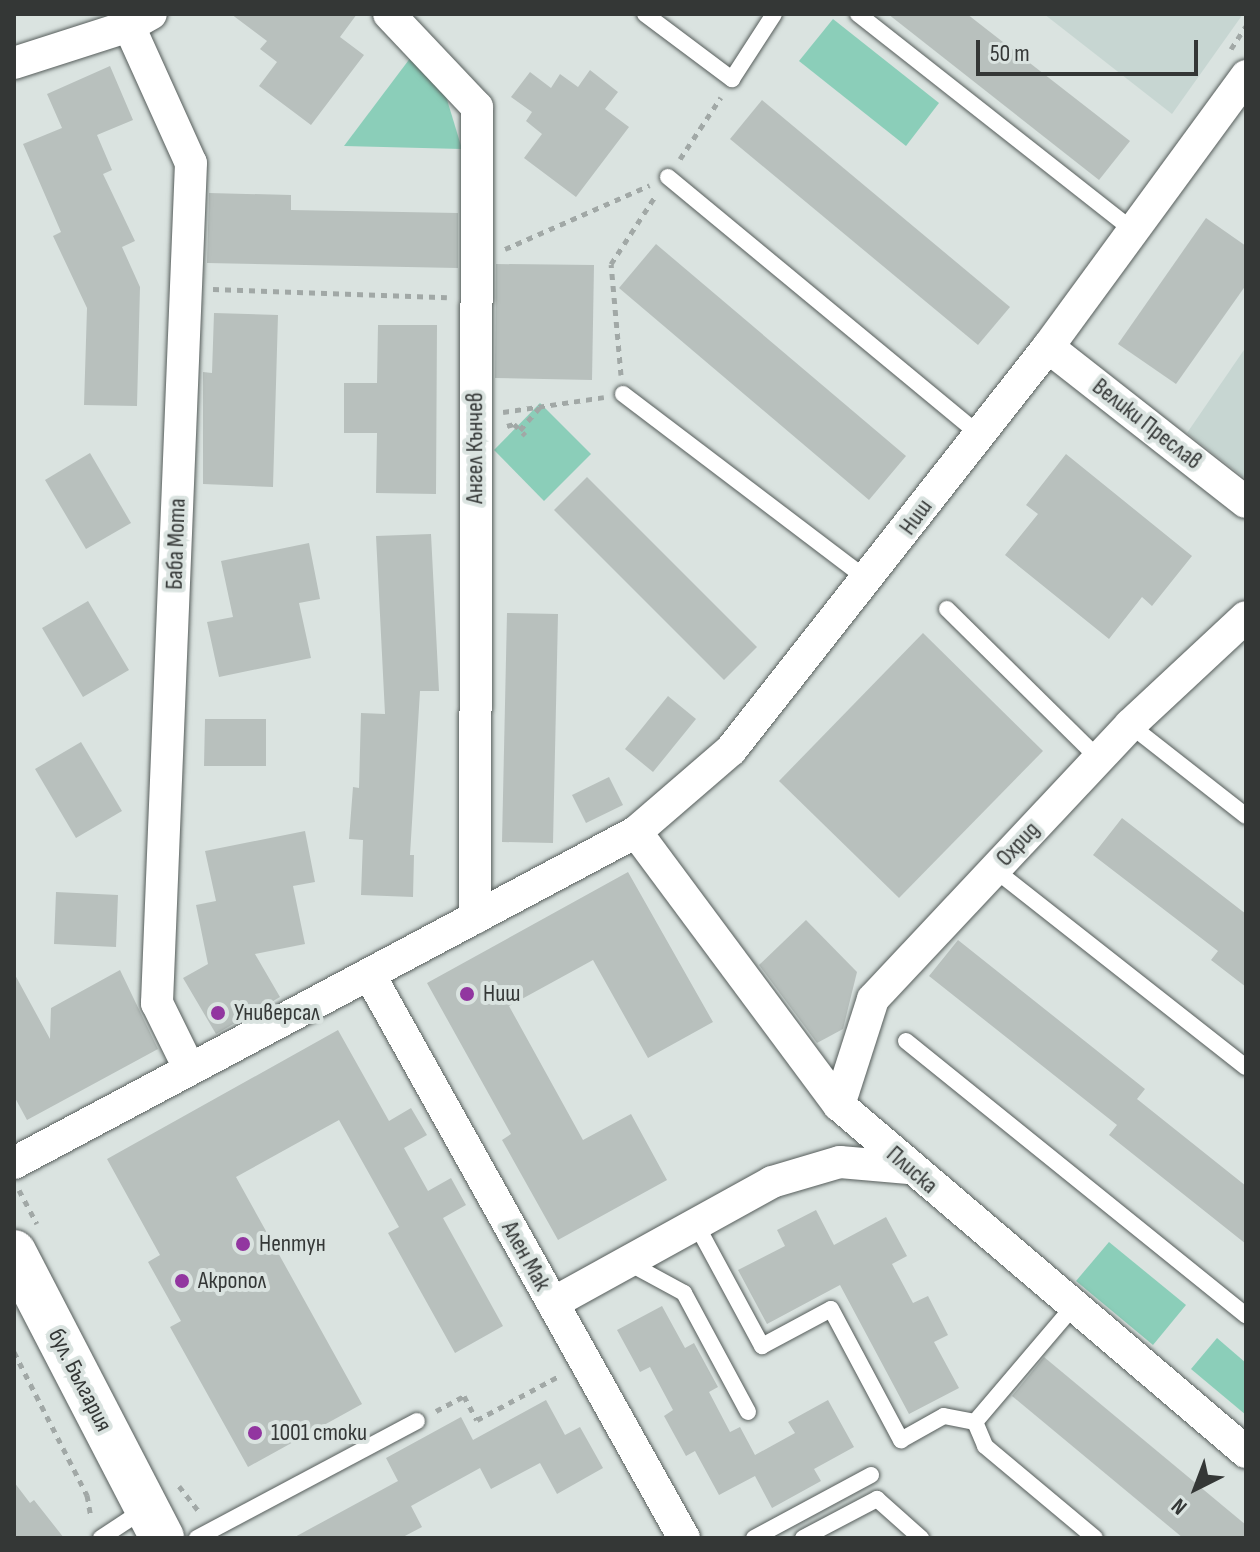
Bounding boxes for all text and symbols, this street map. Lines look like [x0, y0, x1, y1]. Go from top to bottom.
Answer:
scale bar [980, 24, 1202, 74]
text: 50 m [990, 39, 1030, 68]
street label: Велики Преслав [1087, 372, 1207, 476]
street label: Ангел Кънчев [461, 392, 489, 504]
street label: Ниш [893, 493, 939, 541]
street label: Баба Мота [160, 498, 192, 590]
street label: Охрид [990, 816, 1046, 872]
place label: Ниш [483, 980, 520, 1008]
marker: Ниш [458, 985, 476, 1003]
place label: Универсал [234, 999, 320, 1027]
marker: Универсал [209, 1004, 227, 1022]
street label: Плиска [881, 1140, 943, 1200]
street label: Ален Мак [495, 1216, 557, 1296]
place label: Нептун [259, 1230, 326, 1258]
marker: Нептун [234, 1235, 252, 1253]
place label: Акропол [198, 1267, 266, 1295]
marker: Акропол [173, 1272, 191, 1290]
street label: бул. България [42, 1324, 118, 1436]
place label: 1001 стоки [271, 1419, 367, 1447]
marker: 1001 стоки [246, 1424, 264, 1442]
north arrow [1156, 1448, 1236, 1528]
text: N [1166, 1492, 1193, 1520]

